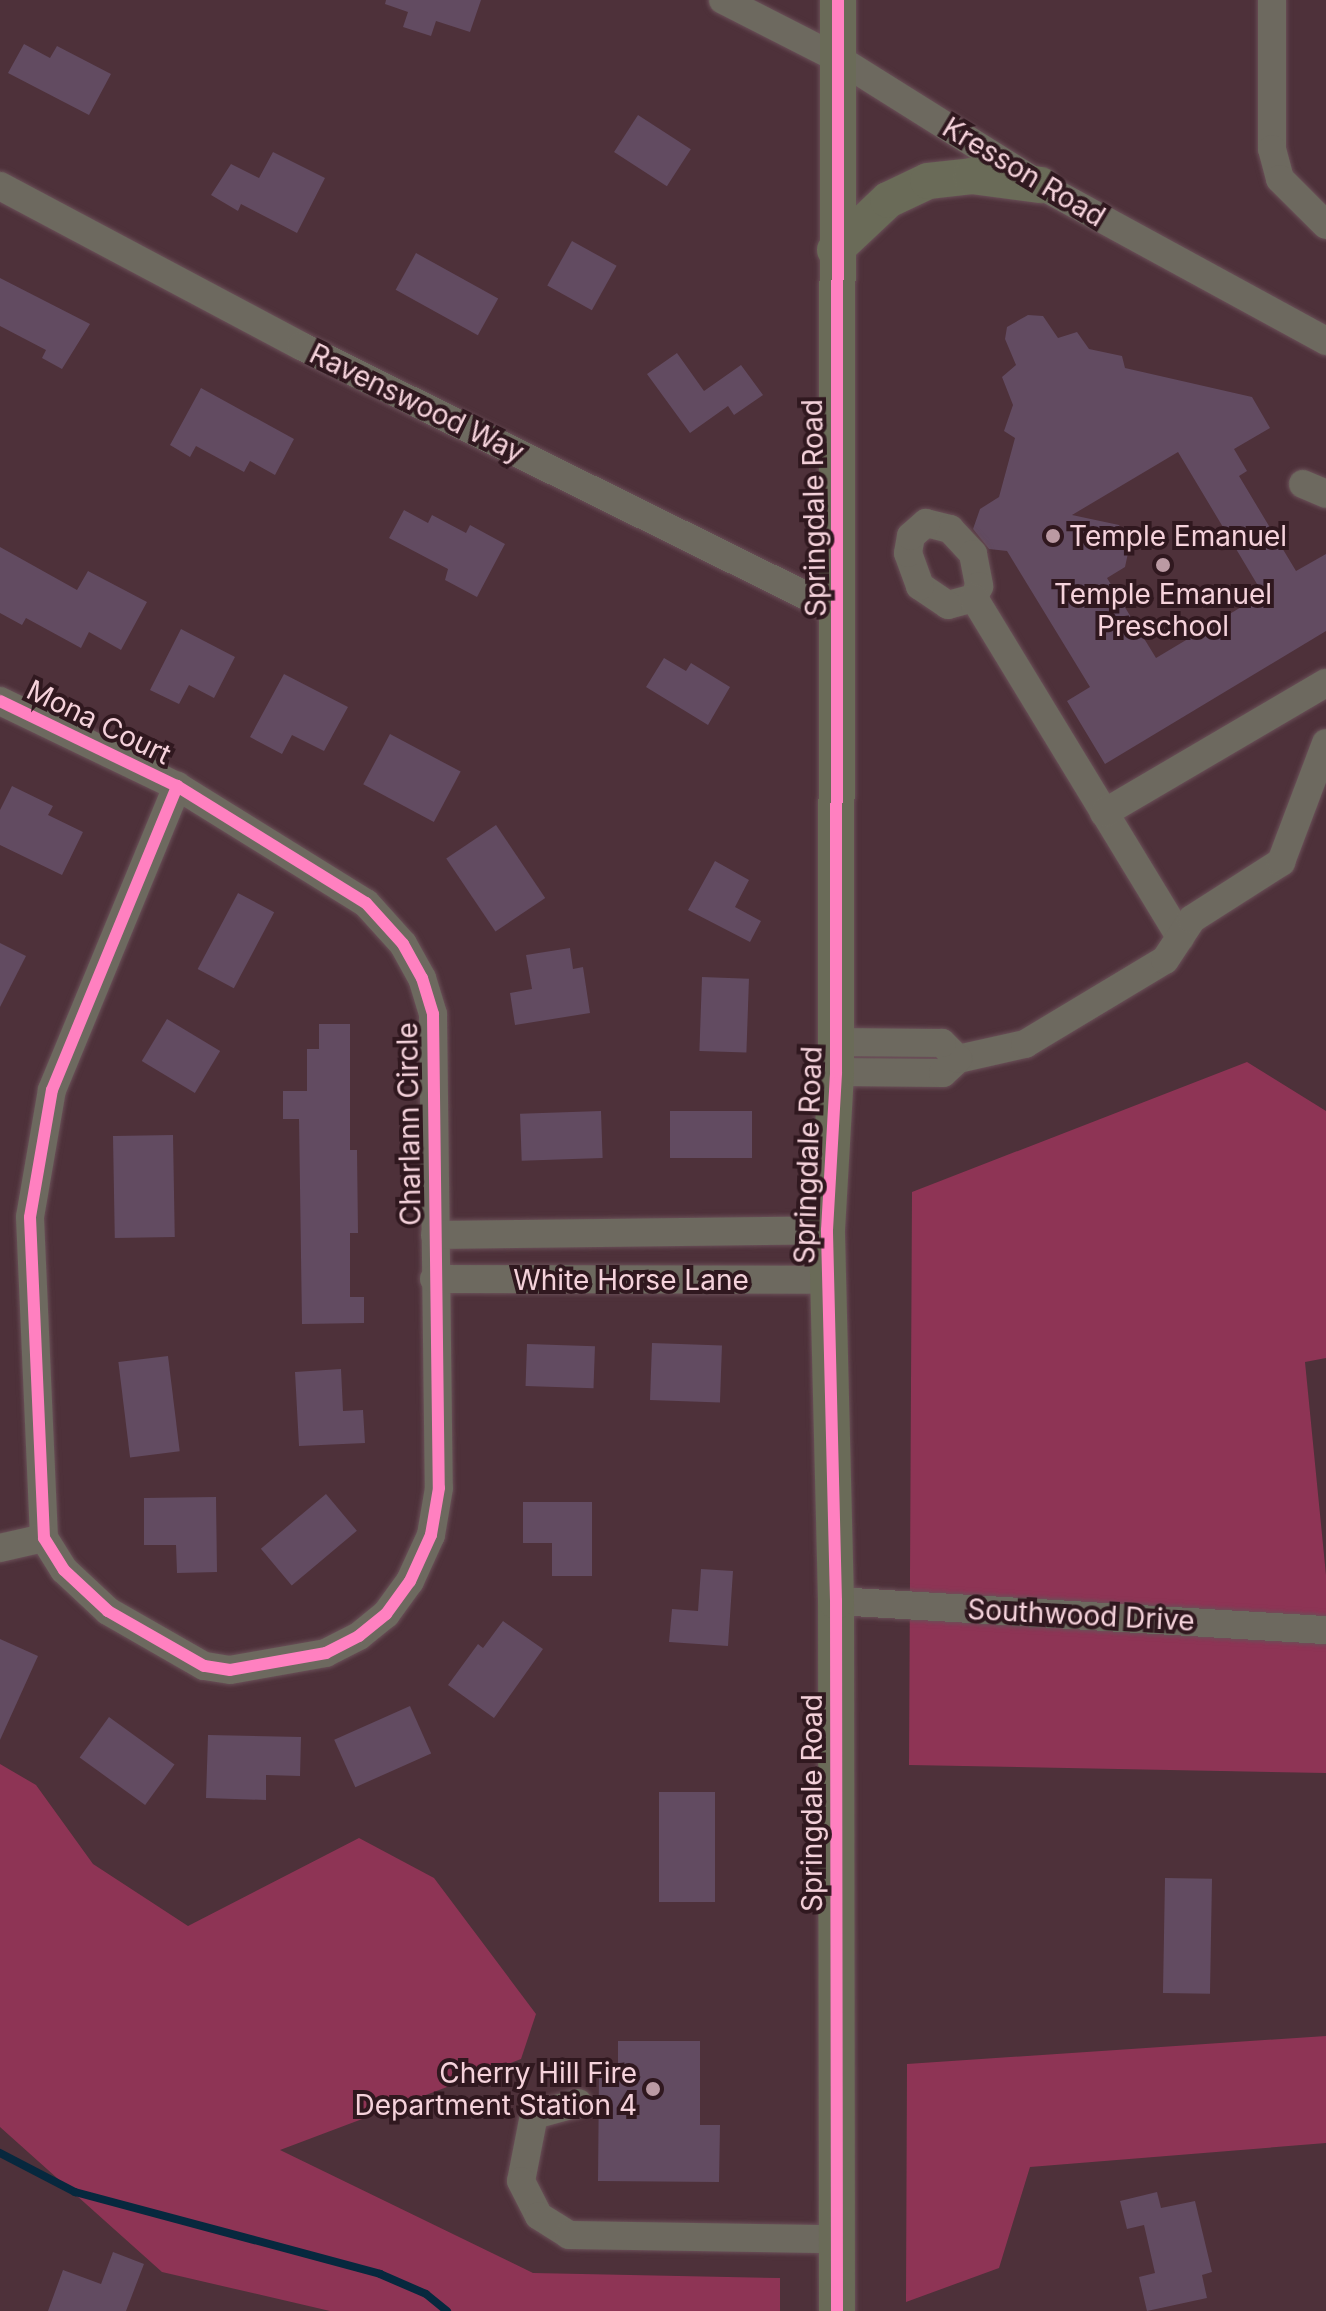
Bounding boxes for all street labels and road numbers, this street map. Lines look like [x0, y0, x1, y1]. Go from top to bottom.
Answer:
street label: Kresson Road [937, 110, 1111, 234]
street label: Ravenswood Way [304, 337, 530, 469]
street label: Springdale Road [795, 399, 833, 617]
street label: Mona Court [21, 673, 177, 771]
street label: Charlann Circle [390, 1022, 428, 1226]
street label: Springdale Road [787, 1045, 829, 1265]
street label: White Horse Lane [513, 1263, 749, 1297]
street label: Southwood Drive [967, 1592, 1195, 1638]
street label: Springdale Road [795, 1694, 829, 1912]

